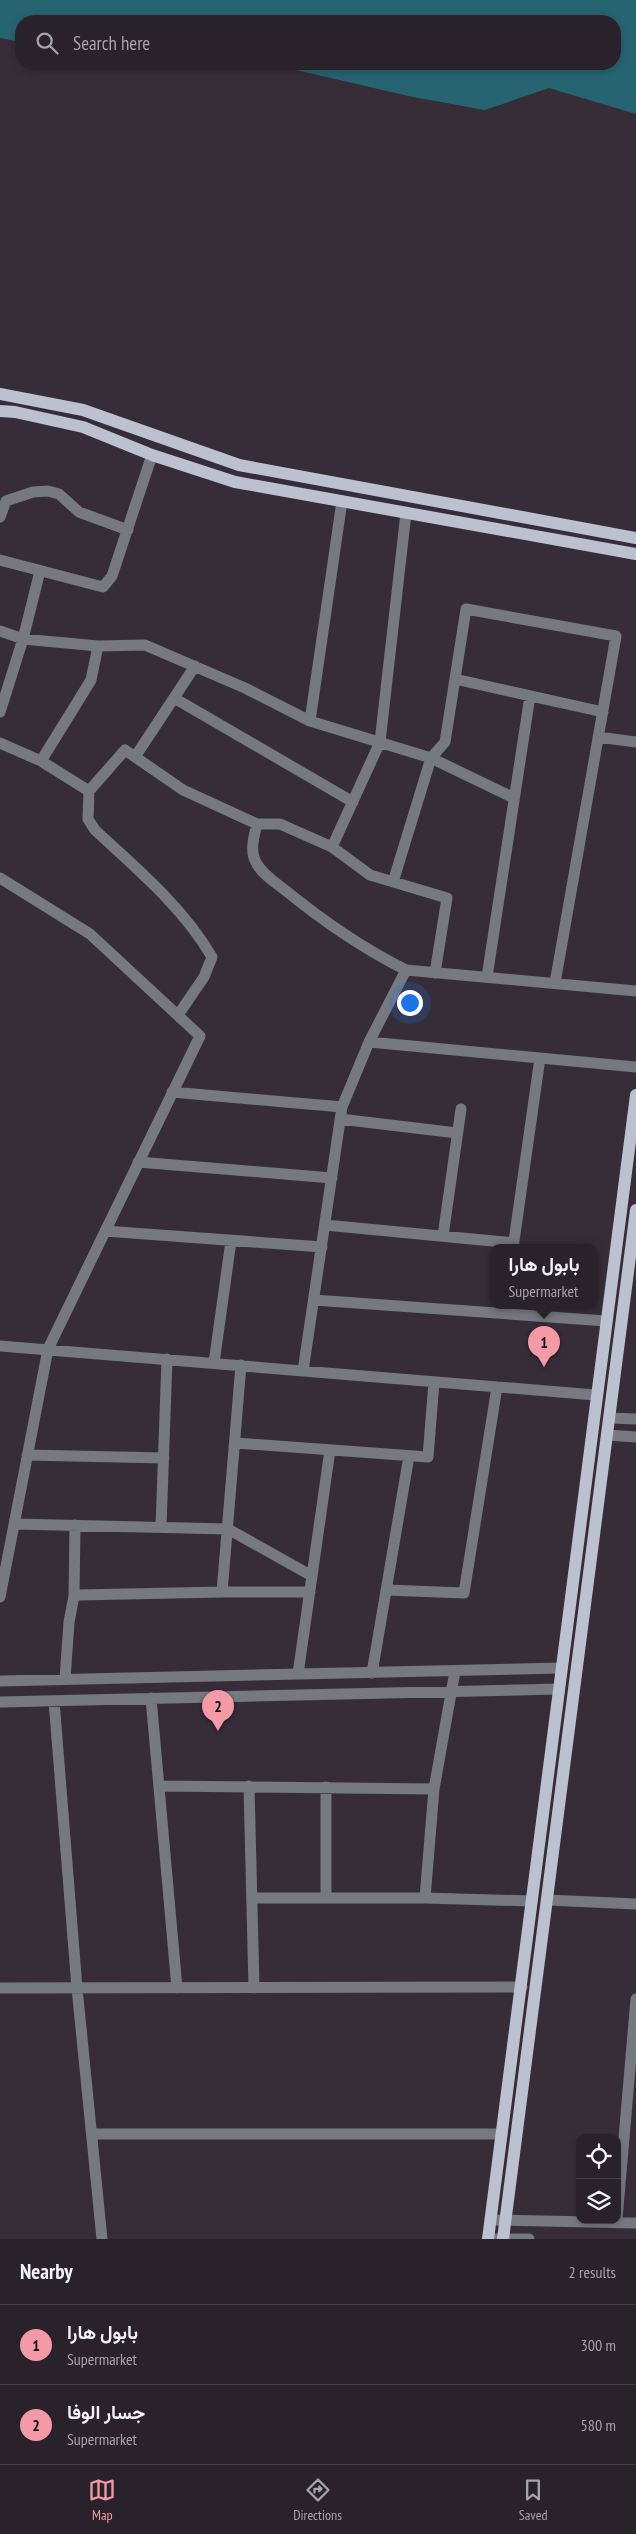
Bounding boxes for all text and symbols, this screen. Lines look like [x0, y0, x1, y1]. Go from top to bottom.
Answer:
search box [15, 15, 621, 70]
icon: search [33, 29, 61, 57]
text: Search here [73, 31, 150, 55]
your location [397, 990, 423, 1016]
popup [490, 1244, 598, 1309]
text: بابول هارا [509, 1252, 580, 1276]
text: Supermarket [509, 1281, 579, 1301]
pin: 1 [528, 1326, 560, 1367]
pin: 2 [202, 1690, 234, 1731]
map controls [576, 2134, 621, 2224]
button: locate [576, 2134, 621, 2179]
button: layers [576, 2179, 621, 2224]
text: Nearby [20, 2258, 73, 2285]
text: 2 results [569, 2262, 616, 2282]
text: بابول هارا [67, 2320, 138, 2344]
text: 1 [32, 2335, 40, 2355]
text: 300 m [581, 2335, 616, 2355]
text: Supermarket [67, 2349, 137, 2369]
text: جسار الوفا [67, 2400, 145, 2424]
text: 2 [32, 2415, 40, 2435]
text: 580 m [581, 2415, 616, 2435]
text: Supermarket [67, 2429, 137, 2449]
tab: Map [88, 2476, 116, 2524]
tab: Directions [293, 2476, 342, 2524]
tab: Saved [519, 2476, 548, 2524]

